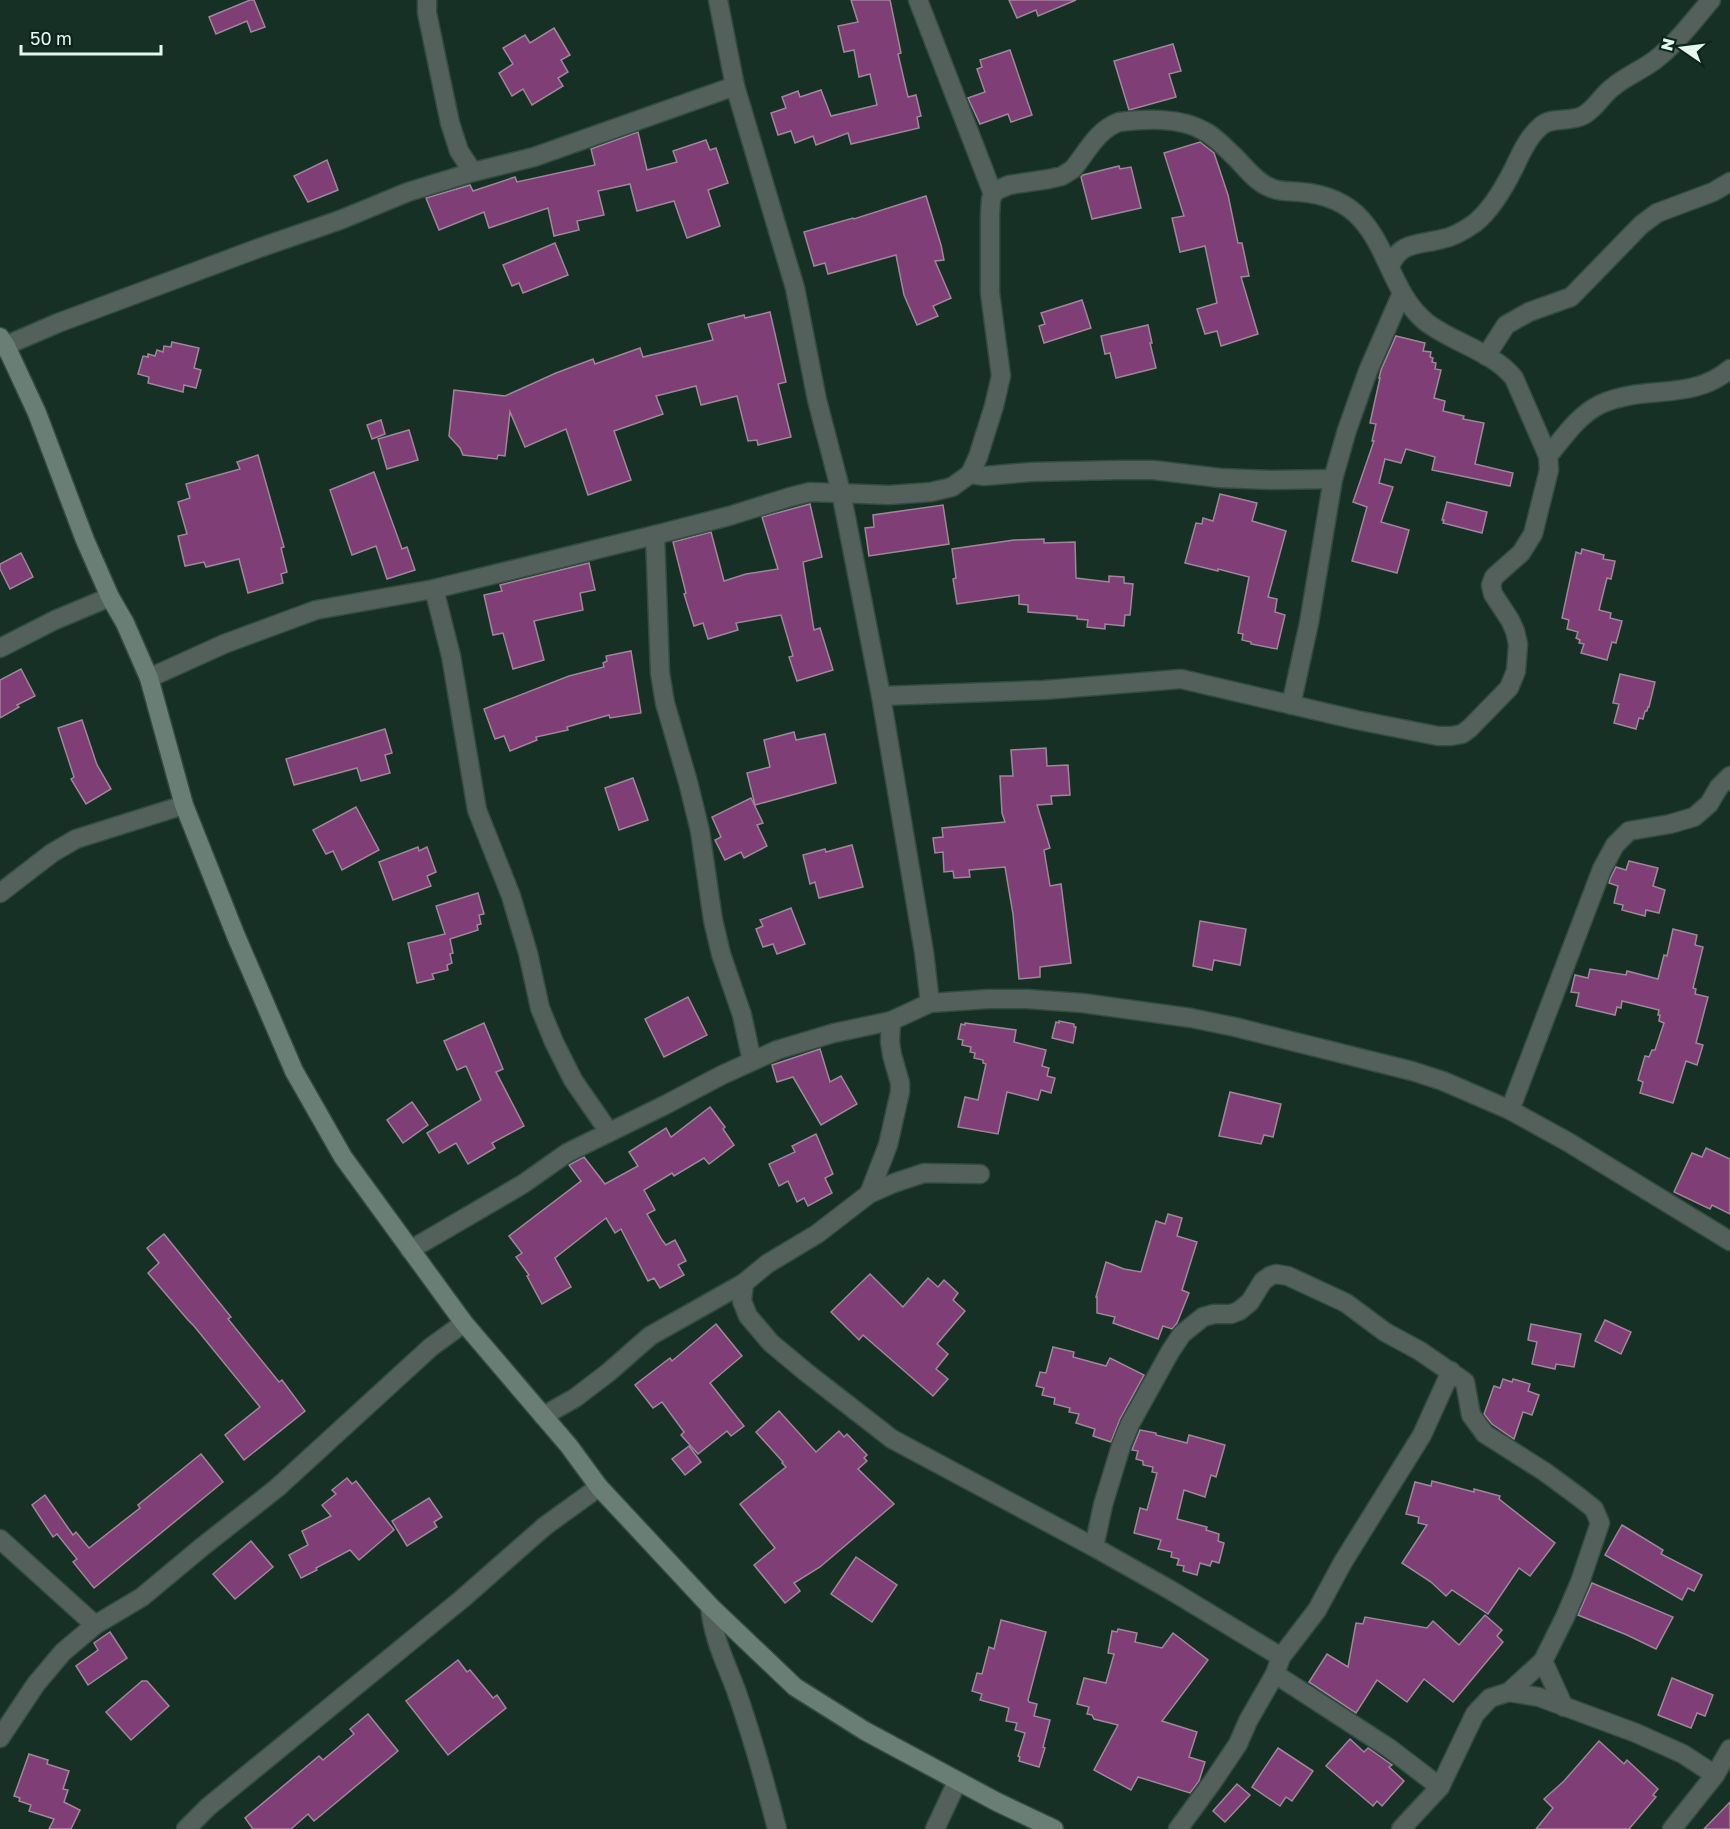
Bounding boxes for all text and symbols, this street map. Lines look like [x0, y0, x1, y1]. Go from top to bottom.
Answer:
scale bar [21, 18, 160, 56]
north arrow [1652, 18, 1712, 78]
text: 50 m [30, 27, 72, 49]
text: N [1656, 36, 1679, 53]

